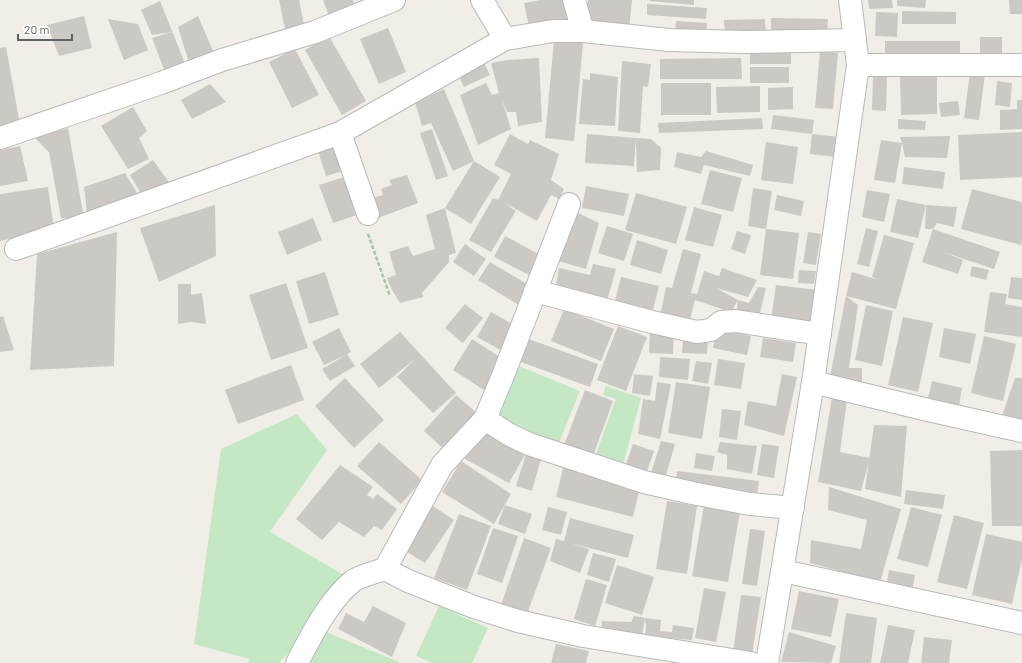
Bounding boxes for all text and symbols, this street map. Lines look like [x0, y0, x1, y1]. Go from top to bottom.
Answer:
scale bar [18, 16, 72, 42]
text: 20 m [24, 22, 50, 36]

